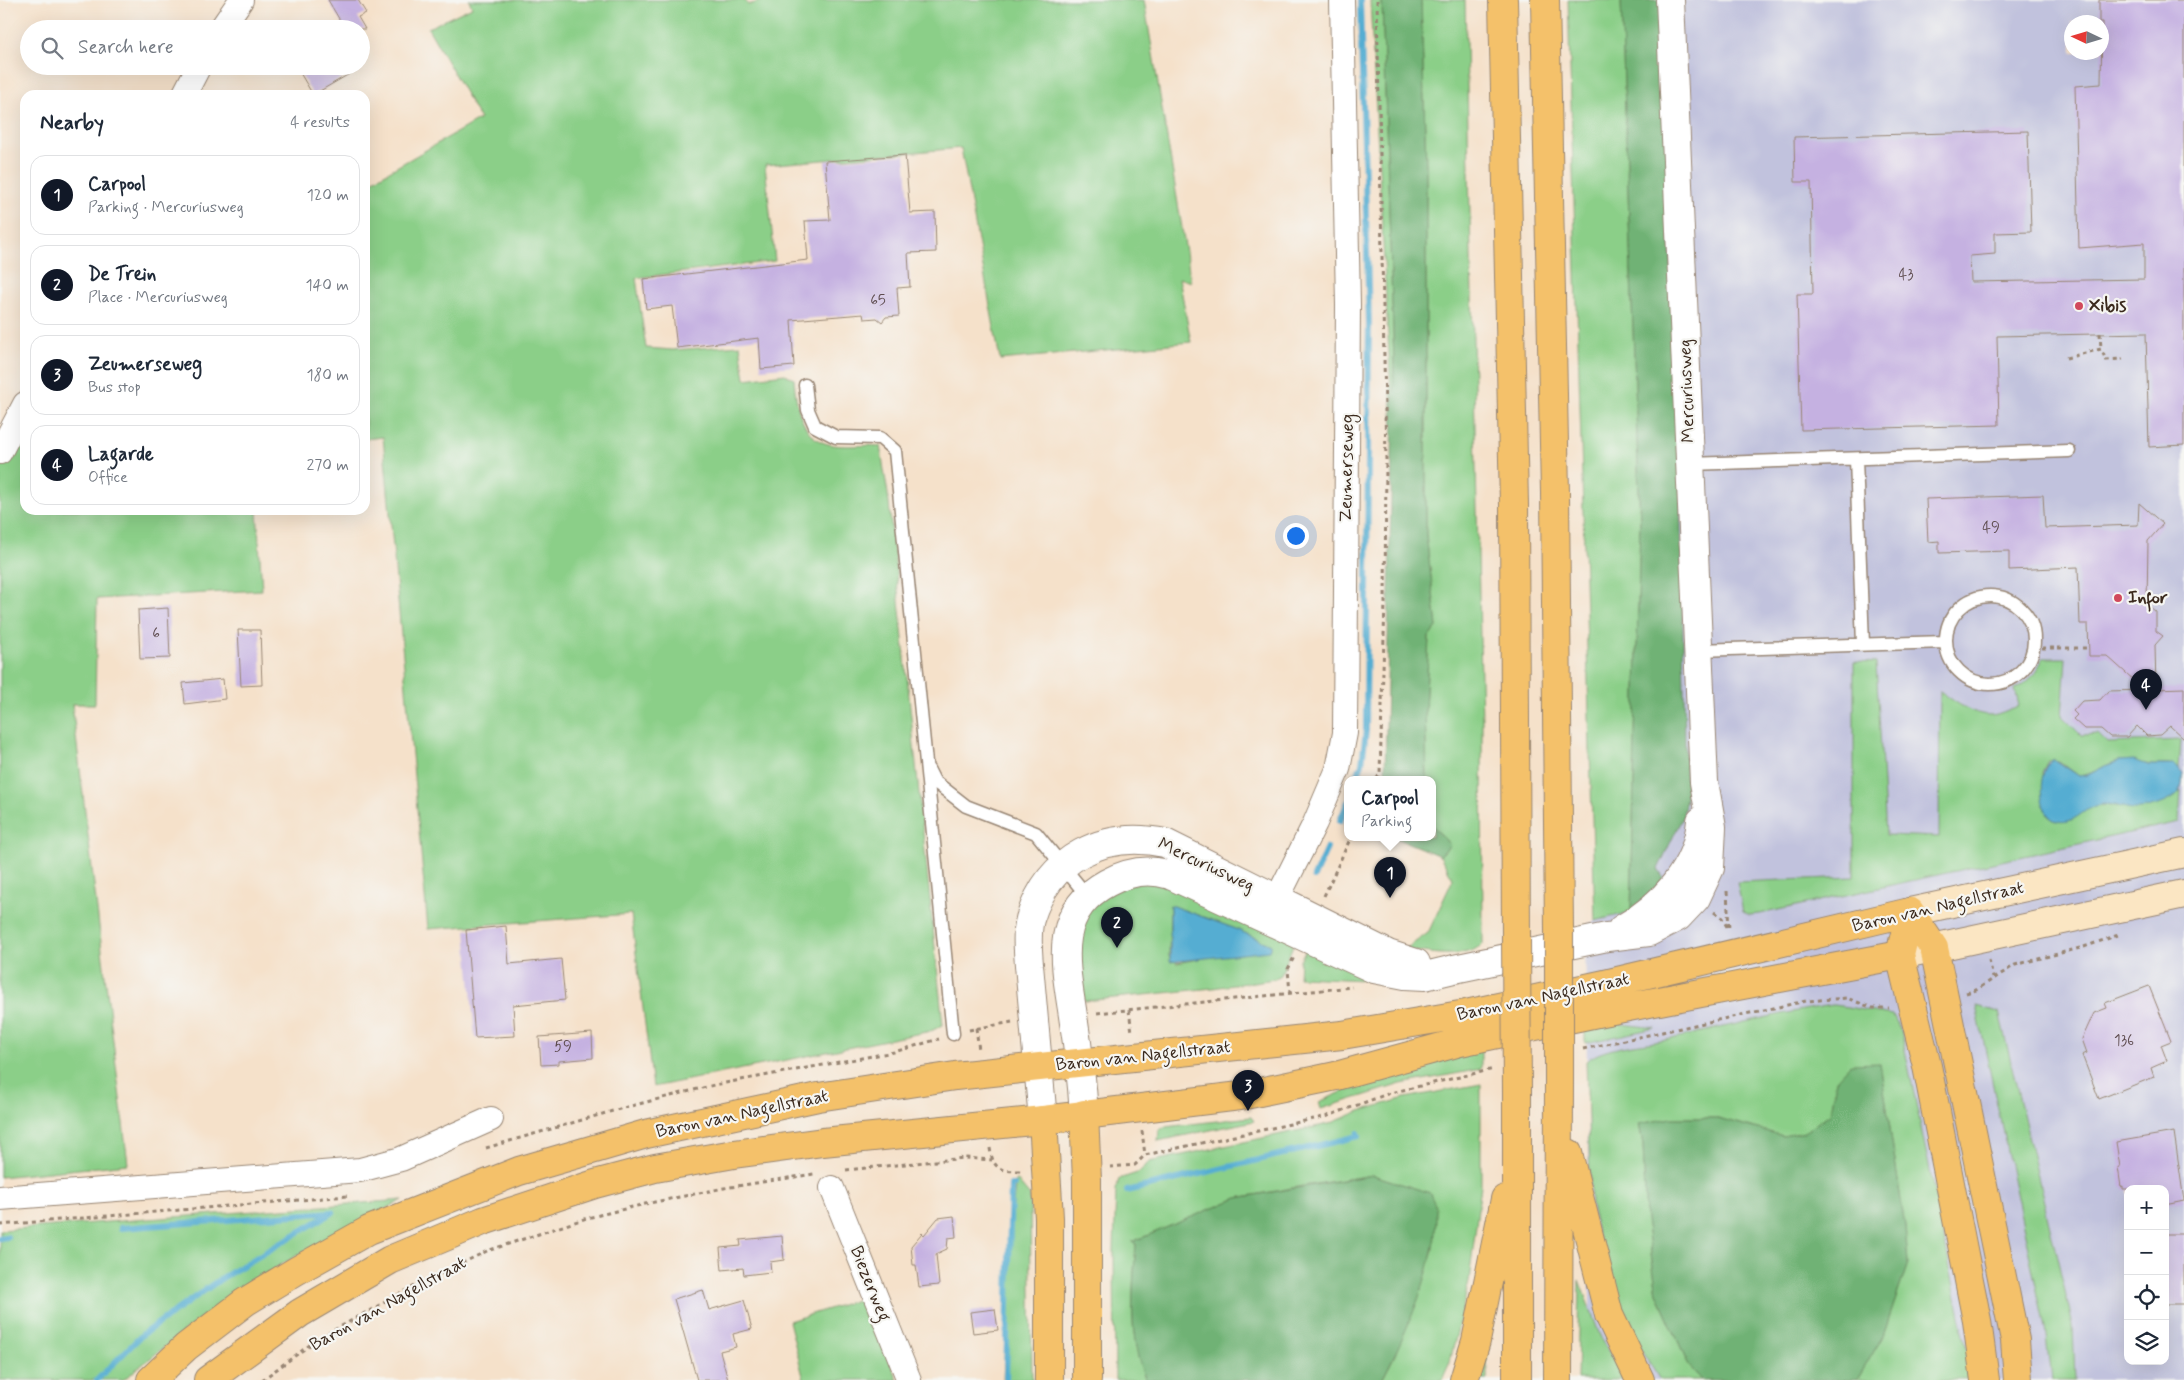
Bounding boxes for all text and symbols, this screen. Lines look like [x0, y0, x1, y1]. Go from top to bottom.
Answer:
north arrow [2064, 15, 2109, 60]
search box [20, 20, 370, 75]
icon: search [38, 34, 66, 62]
text: Search here [78, 35, 174, 60]
text: Nearby [40, 109, 104, 137]
text: 4 results [290, 112, 350, 133]
text: Carpool [88, 172, 146, 197]
text: 1 [53, 185, 61, 206]
text: 120 m [307, 185, 349, 206]
text: Parking · Mercuriusweg [88, 197, 244, 218]
text: De Trein [88, 262, 156, 287]
house number: 43 [1898, 265, 1914, 285]
text: 2 [53, 275, 61, 296]
text: 140 m [305, 275, 349, 296]
text: Place · Mercuriusweg [88, 287, 228, 308]
house number: 65 [870, 291, 886, 311]
place label: Xibis [2089, 294, 2126, 318]
marker: Xibis [2073, 300, 2085, 312]
street label: Mercuriusweg [1673, 339, 1701, 443]
text: Zeumerseweg [88, 352, 202, 377]
text: 3 [53, 365, 61, 386]
text: 180 m [306, 365, 349, 386]
text: Bus stop [88, 377, 141, 398]
street label: Zeumerseweg [1334, 414, 1361, 522]
text: Lagarde [88, 442, 154, 467]
text: 4 [52, 455, 62, 476]
text: 270 m [306, 455, 349, 476]
text: Office [88, 467, 128, 488]
house number: 49 [1982, 518, 2000, 538]
your location [1283, 523, 1309, 549]
place label: Infor [2128, 586, 2168, 612]
marker: Infor [2112, 592, 2124, 604]
house number: 6 [152, 624, 160, 644]
pin: 4 [2130, 669, 2162, 710]
popup [1344, 776, 1436, 841]
text: Carpool [1361, 786, 1419, 811]
text: Parking [1361, 811, 1412, 832]
street label: Mercuriusweg [1154, 832, 1258, 898]
pin: 1 [1374, 857, 1406, 898]
street label: Baron van Nagellstraat [1850, 875, 2027, 940]
pin: 2 [1101, 907, 1133, 948]
street label: Baron van Nagellstraat [1455, 967, 1632, 1029]
house number: 136 [2114, 1031, 2134, 1051]
street label: Baron van Nagellstraat [1054, 1035, 1232, 1079]
house number: 59 [554, 1037, 572, 1057]
pin: 3 [1232, 1070, 1264, 1111]
street label: Baron van Nagellstraat [654, 1084, 831, 1146]
map controls [2124, 1185, 2169, 1365]
button: + [2124, 1185, 2169, 1230]
button: − [2124, 1230, 2169, 1275]
street label: Biezerweg [842, 1242, 896, 1326]
street label: Baron van Nagellstraat [305, 1251, 472, 1359]
button: locate [2124, 1275, 2169, 1320]
button: layers [2124, 1320, 2169, 1365]

